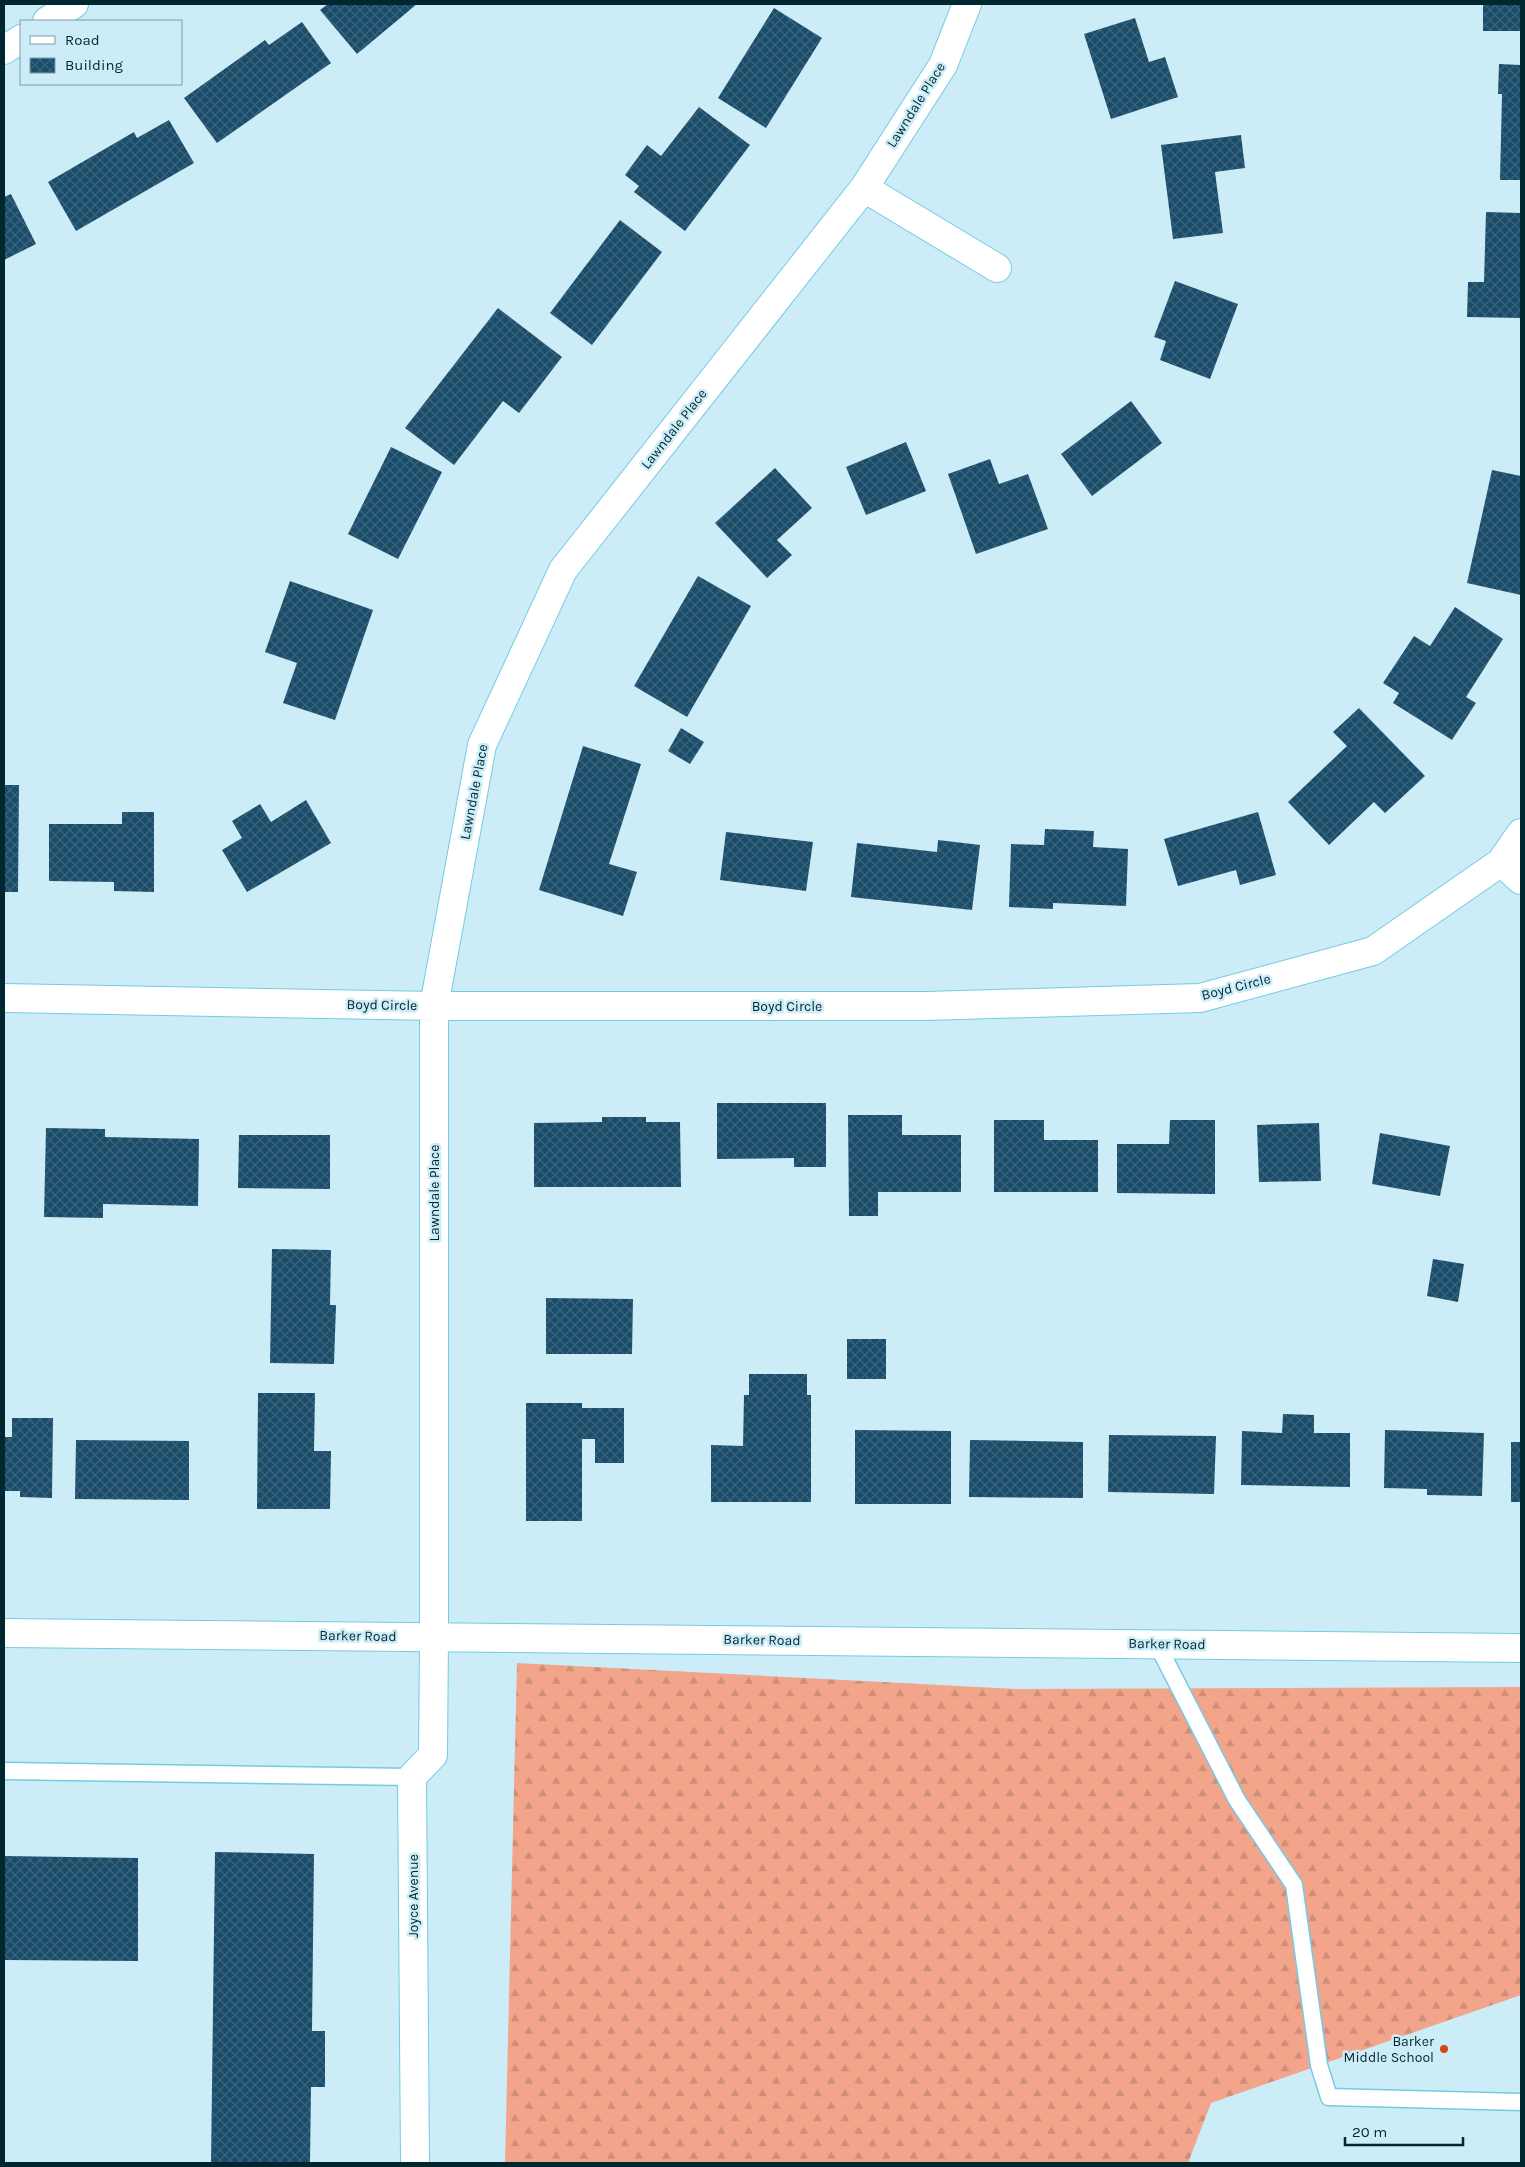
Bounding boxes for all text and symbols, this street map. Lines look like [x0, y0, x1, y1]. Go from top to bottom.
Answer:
legend [20, 20, 182, 85]
text: Road [65, 31, 100, 49]
text: Building [65, 56, 123, 74]
street label: Lawndale Place [883, 59, 949, 151]
street label: Lawndale Place [637, 386, 711, 472]
street label: Lawndale Place [456, 743, 492, 841]
street label: Boyd Circle [1200, 970, 1272, 1004]
street label: Boyd Circle [347, 996, 417, 1014]
street label: Boyd Circle [752, 998, 822, 1015]
street label: Lawndale Place [426, 1144, 443, 1242]
street label: Barker Road [319, 1627, 397, 1645]
street label: Barker Road [723, 1631, 801, 1649]
street label: Barker Road [1128, 1635, 1206, 1653]
street label: Joyce Avenue [405, 1854, 422, 1938]
place label: Barker Middle School [1344, 2033, 1435, 2066]
marker: Barker Middle School [1438, 2043, 1450, 2055]
scale bar [1345, 2114, 1462, 2146]
text: 20 m [1352, 2123, 1387, 2141]

